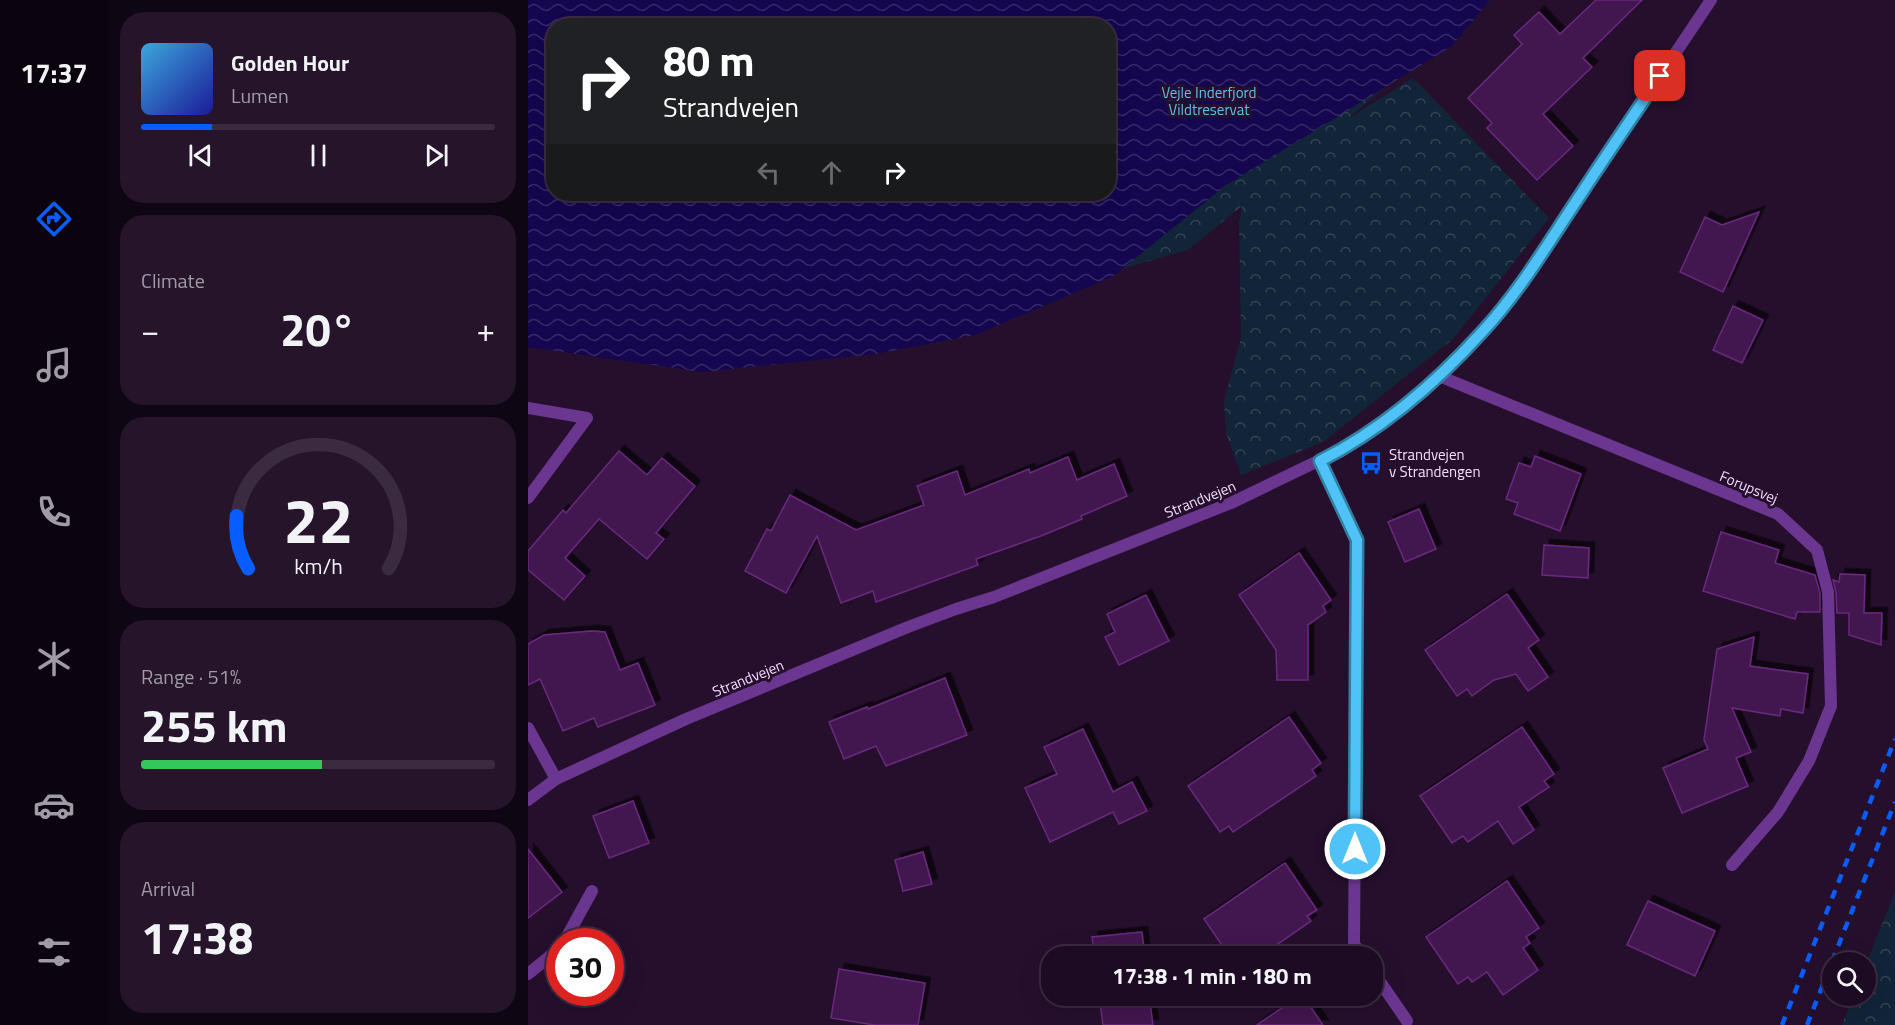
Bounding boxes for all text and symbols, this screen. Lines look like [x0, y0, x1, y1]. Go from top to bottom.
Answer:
text: 80 m [663, 28, 755, 92]
icon: right [564, 42, 642, 120]
text: Golden Hour [231, 46, 349, 80]
pin [1634, 50, 1685, 101]
text: 17:37 [20, 52, 88, 93]
icon: arrive [1643, 59, 1676, 92]
text: Lumen [231, 80, 289, 111]
park label: Vejle Inderfjord Vildtreservat [1162, 81, 1257, 121]
text: Strandvejen [663, 86, 799, 127]
icon: previous [184, 139, 217, 172]
icon: pause [302, 139, 335, 172]
icon: next [420, 139, 453, 172]
icon: left [752, 156, 785, 189]
icon: ahead [815, 156, 848, 189]
icon: right [878, 156, 911, 189]
icon: directions [33, 198, 75, 240]
text: Climate [141, 265, 205, 296]
text: 20° [280, 295, 356, 363]
text: − [141, 305, 159, 355]
text: + [477, 305, 495, 355]
icon: music [33, 344, 75, 386]
place label: Strandvejen v Strandengen [1389, 443, 1480, 483]
bus stop icon: Strandvejen v Strandengen [1358, 450, 1384, 476]
street label: Forupsvej [1716, 464, 1782, 510]
text: 22 [283, 473, 353, 568]
street label: Strandvejen [1161, 474, 1239, 524]
icon: phone [33, 491, 75, 533]
text: km/h [294, 551, 342, 583]
icon: climate [33, 638, 75, 680]
street label: Strandvejen [709, 653, 787, 703]
text: Range · 51% [141, 661, 241, 692]
text: 255 km [141, 691, 287, 759]
icon: car [33, 784, 75, 826]
position arrow [1323, 817, 1387, 881]
text: Arrival [141, 873, 195, 904]
text: 17:38 [141, 903, 253, 971]
speed limit sign: 30 [546, 928, 624, 1006]
icon: filters [33, 931, 75, 973]
map controls [1822, 952, 1876, 1006]
button: search [1822, 952, 1876, 1006]
text: 17:38 · 1 min · 180 m [1112, 959, 1312, 993]

